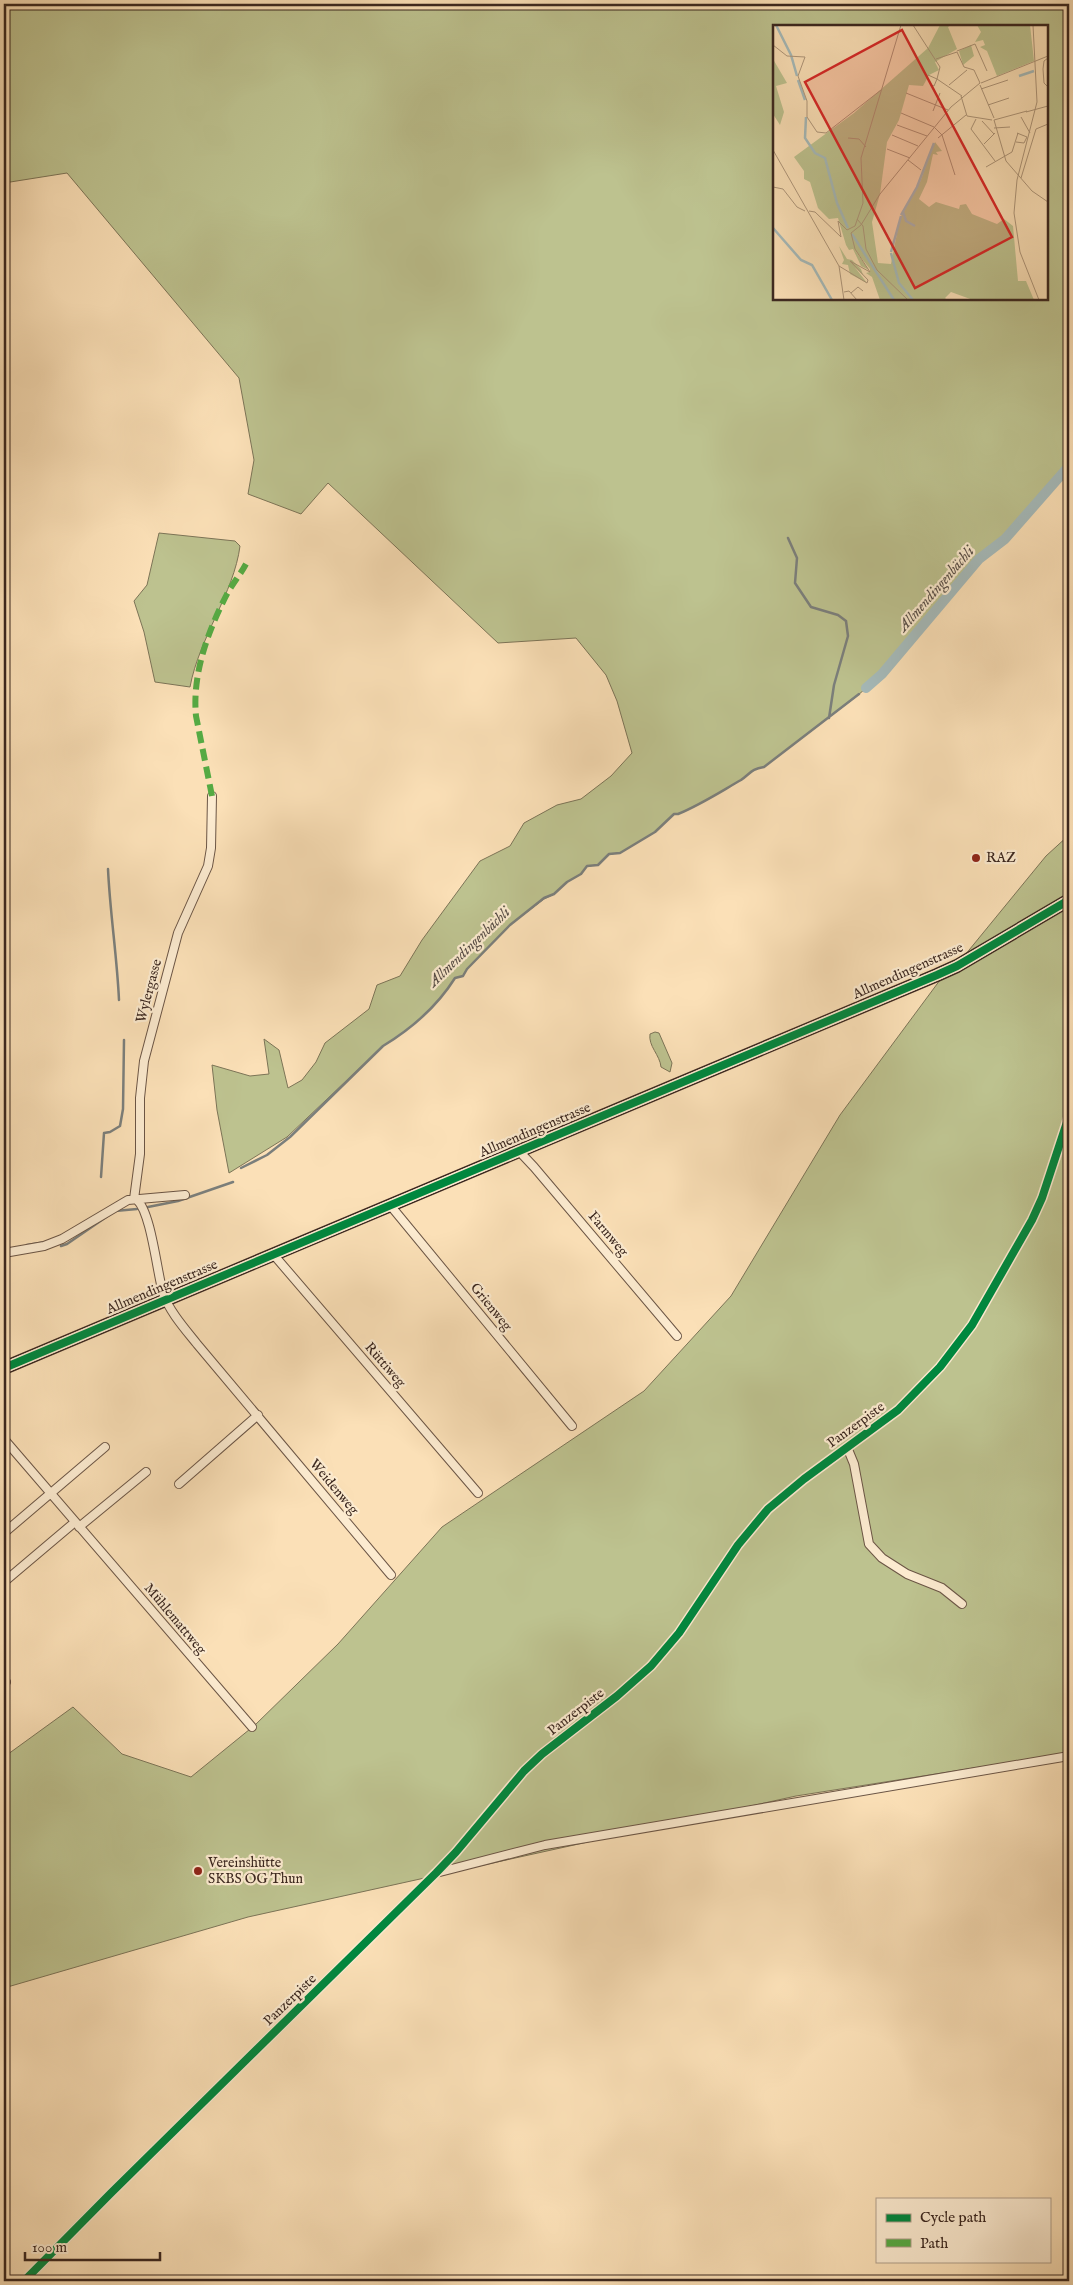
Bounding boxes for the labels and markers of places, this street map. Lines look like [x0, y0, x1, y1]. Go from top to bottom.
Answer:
place label: RAZ [986, 849, 1016, 867]
marker: RAZ [970, 852, 982, 864]
place label: Vereinshütte SKBS OG Thun [207, 1854, 303, 1888]
marker: Vereinshütte SKBS OG Thun [192, 1865, 204, 1877]

